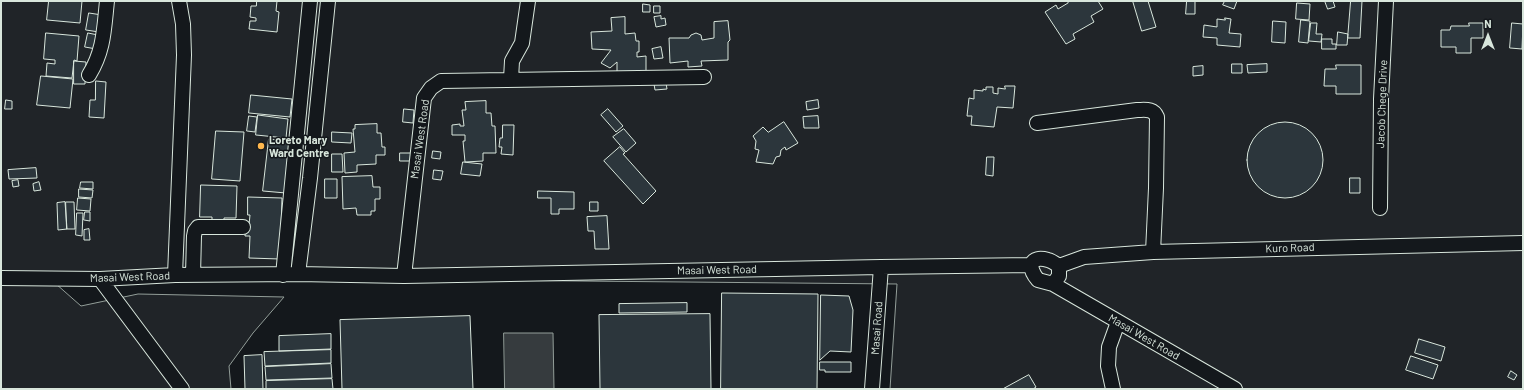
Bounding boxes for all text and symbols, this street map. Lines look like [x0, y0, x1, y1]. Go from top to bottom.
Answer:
north arrow [1468, 16, 1508, 56]
text: N [1484, 17, 1492, 30]
street label: Jacob Chege Drive [1374, 59, 1390, 149]
street label: Masai West Road [408, 98, 432, 180]
place label: Loreto Mary Ward Centre [269, 133, 329, 159]
marker: Loreto Mary Ward Centre [256, 141, 266, 151]
street label: Kuro Road [1265, 241, 1315, 255]
street label: Masai West Road [677, 263, 757, 277]
street label: Masai West Road [90, 269, 170, 285]
street label: Masai Road [869, 301, 885, 355]
street label: Masai West Road [1106, 311, 1182, 363]

